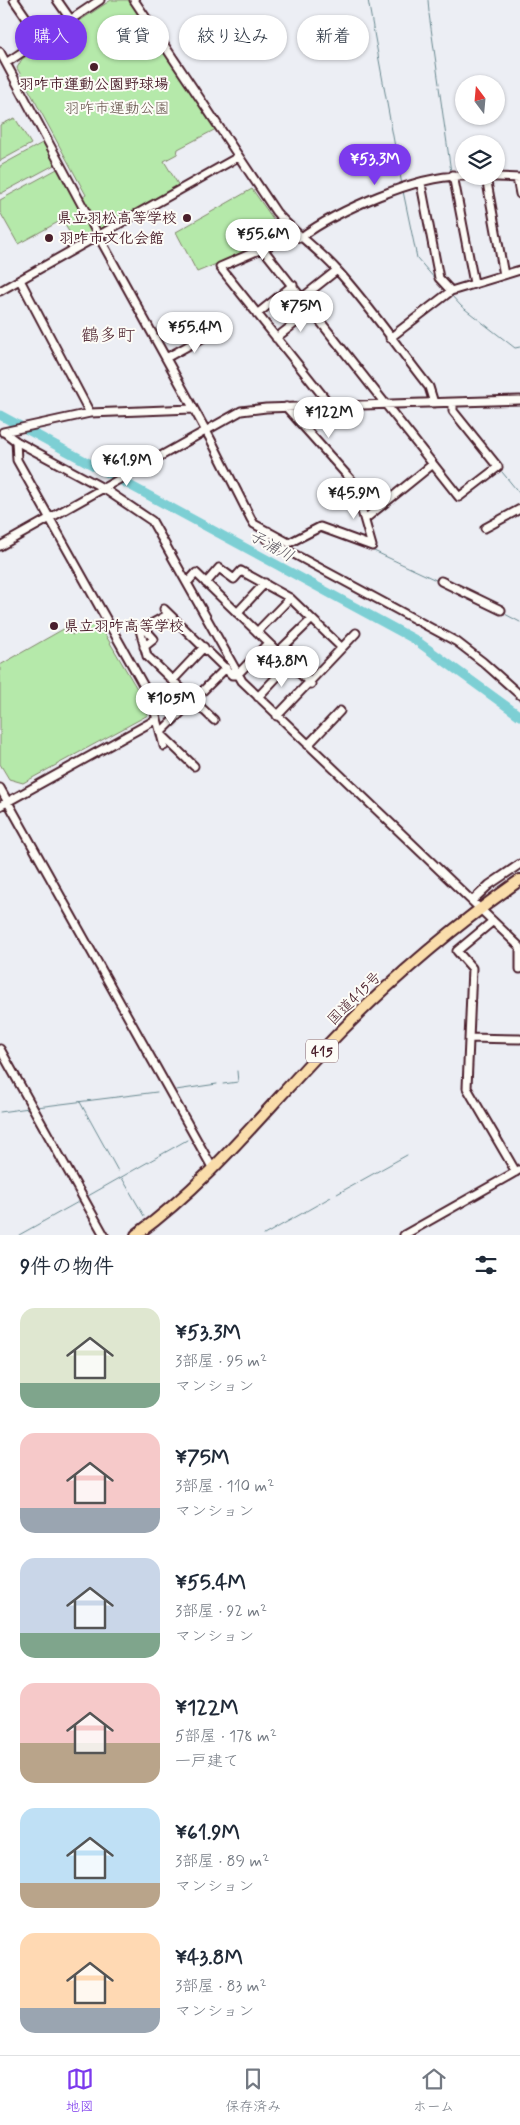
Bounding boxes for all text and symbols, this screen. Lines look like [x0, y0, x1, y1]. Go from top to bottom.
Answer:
chip: 購入 [15, 15, 87, 60]
chip: 賃貸 [97, 15, 169, 60]
chip: 絞り込み [179, 15, 287, 60]
chip: 新着 [297, 15, 369, 60]
marker: 羽咋市運動公園野球場 [88, 61, 100, 73]
place label: 羽咋市運動公園野球場 [19, 75, 169, 95]
north arrow [455, 75, 505, 125]
map controls [455, 75, 505, 185]
park label: 羽咋市運動公園 [64, 99, 170, 119]
button: layers [455, 135, 505, 185]
pin: ¥53.3M [334, 144, 416, 186]
text: ¥53.3M [350, 149, 400, 170]
place label: 県立羽松高等学校 [57, 209, 177, 229]
marker: 県立羽松高等学校 [181, 212, 193, 224]
pin: ¥55.6M [222, 218, 304, 261]
text: ¥55.6M [237, 224, 289, 245]
place label: 羽咋市文化会館 [59, 229, 164, 249]
marker: 羽咋市文化会館 [43, 232, 55, 244]
pin: ¥75M [271, 290, 331, 333]
text: ¥75M [280, 296, 322, 317]
pin: ¥55.4M [154, 312, 236, 354]
text: ¥55.4M [168, 317, 222, 338]
district label: 鶴多町 [81, 324, 135, 348]
pin: ¥122M [294, 396, 364, 439]
text: ¥122M [305, 402, 353, 423]
pin: ¥61.9M [86, 444, 168, 487]
text: ¥61.9M [102, 450, 152, 471]
pin: ¥45.9M [313, 478, 395, 520]
text: ¥45.9M [328, 483, 380, 504]
water label: 子浦川 [245, 525, 297, 567]
place label: 県立羽咋高等学校 [64, 617, 184, 637]
marker: 県立羽咋高等学校 [48, 620, 60, 632]
pin: ¥43.8M [241, 646, 323, 688]
text: ¥43.8M [256, 651, 308, 672]
pin: ¥105M [136, 682, 206, 725]
text: ¥105M [147, 688, 195, 709]
street label: 国道415号 [323, 967, 386, 1030]
road number: 415 [306, 1040, 338, 1062]
icon: filters [472, 1251, 500, 1279]
text: 9件の物件 [20, 1253, 114, 1281]
text: ¥53.3M [175, 1319, 241, 1347]
icon: home [60, 1328, 120, 1388]
text: 3部屋 · 95 m² [175, 1351, 267, 1372]
text: マンション [175, 1376, 254, 1397]
text: ¥75M [175, 1444, 229, 1472]
icon: home [60, 1453, 120, 1513]
text: 3部屋 · 110 m² [175, 1476, 274, 1497]
text: マンション [175, 1501, 254, 1522]
text: ¥55.4M [175, 1569, 246, 1597]
icon: home [60, 1578, 120, 1638]
text: 3部屋 · 92 m² [175, 1601, 267, 1622]
text: マンション [175, 1626, 254, 1647]
text: ¥122M [175, 1694, 239, 1722]
icon: home [60, 1703, 120, 1763]
text: 5部屋 · 178 m² [175, 1726, 277, 1747]
text: 一戸建て [175, 1751, 239, 1772]
text: ¥61.9M [175, 1819, 240, 1847]
icon: home [60, 1828, 120, 1888]
text: 3部屋 · 89 m² [175, 1851, 269, 1872]
text: マンション [175, 1876, 254, 1897]
text: ¥43.8M [175, 1944, 243, 1972]
icon: home [60, 1953, 120, 2013]
text: 3部屋 · 83 m² [175, 1976, 266, 1997]
text: マンション [175, 2001, 254, 2022]
tab: 地図 [66, 2065, 94, 2116]
tab: 保存済み [225, 2065, 281, 2116]
tab: ホーム [413, 2065, 454, 2116]

